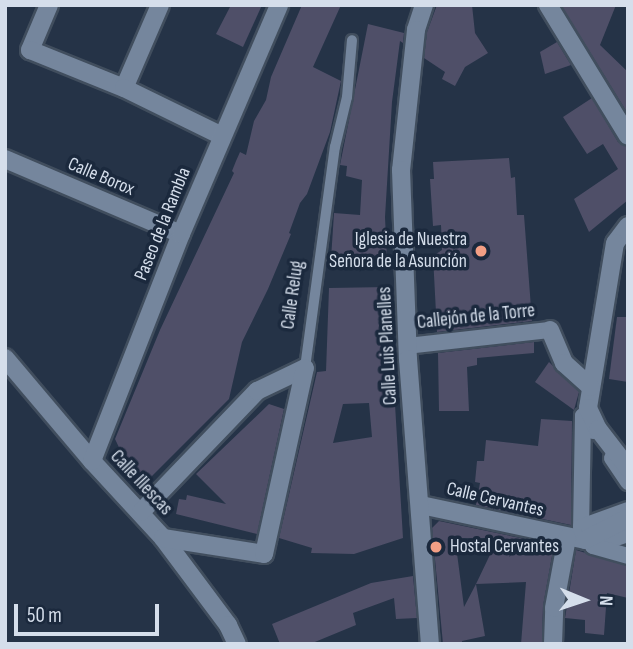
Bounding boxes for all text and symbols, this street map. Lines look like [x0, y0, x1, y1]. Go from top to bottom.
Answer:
street label: Calle Borox [64, 153, 138, 201]
street label: Paseo de la Rambla [130, 164, 196, 284]
place label: Iglesia de Nuestra Señora de la Asunción [329, 229, 467, 273]
marker: Iglesia de Nuestra Señora de la Asunción [473, 243, 489, 259]
street label: Calle Relug [277, 259, 309, 331]
street label: Calle Luis Planelles [374, 286, 402, 406]
street label: Callejón de la Torre [416, 299, 536, 335]
street label: Calle Illescas [105, 446, 177, 520]
street label: Calle Cervantes [444, 478, 546, 522]
place label: Hostal Cervantes [450, 536, 559, 558]
marker: Hostal Cervantes [428, 539, 444, 555]
north arrow [549, 565, 619, 635]
scale bar [18, 590, 163, 634]
text: N [594, 595, 617, 606]
text: 50 m [27, 603, 62, 628]

